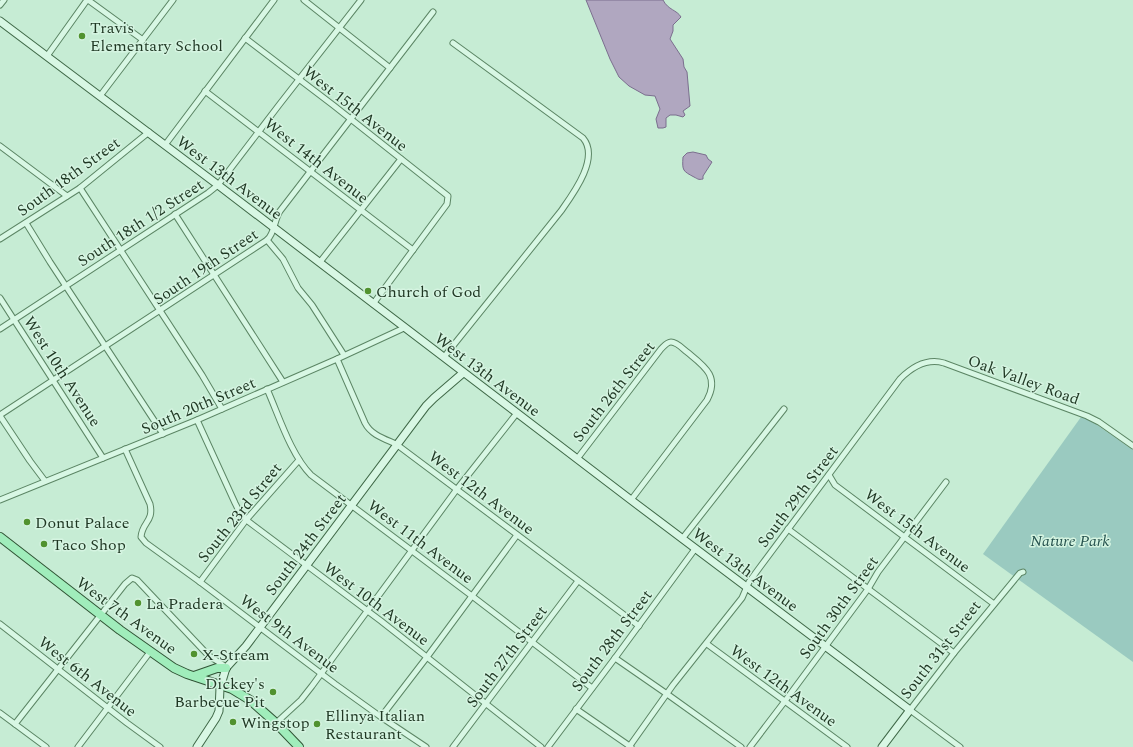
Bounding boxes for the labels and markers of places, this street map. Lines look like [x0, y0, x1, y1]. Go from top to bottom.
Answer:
place label: Travis Elementary School [90, 16, 223, 58]
marker: Travis Elementary School [77, 31, 87, 41]
place label: Church of God [376, 280, 481, 304]
marker: Church of God [363, 286, 373, 296]
place label: Donut Palace [35, 511, 130, 535]
marker: Donut Palace [22, 517, 32, 527]
place label: Taco Shop [52, 533, 126, 557]
marker: Taco Shop [39, 539, 49, 549]
place label: La Pradera [146, 592, 224, 616]
marker: La Pradera [133, 598, 143, 608]
place label: X-Stream [202, 643, 270, 667]
marker: X-Stream [189, 649, 199, 659]
place label: Dickey's Barbecue Pit [174, 672, 265, 714]
marker: Dickey's Barbecue Pit [268, 687, 278, 697]
place label: Ellinya Italian Restaurant [325, 704, 425, 746]
place label: Wingstop [241, 711, 309, 735]
marker: Wingstop [228, 717, 238, 727]
marker: Ellinya Italian Restaurant [312, 719, 322, 729]

